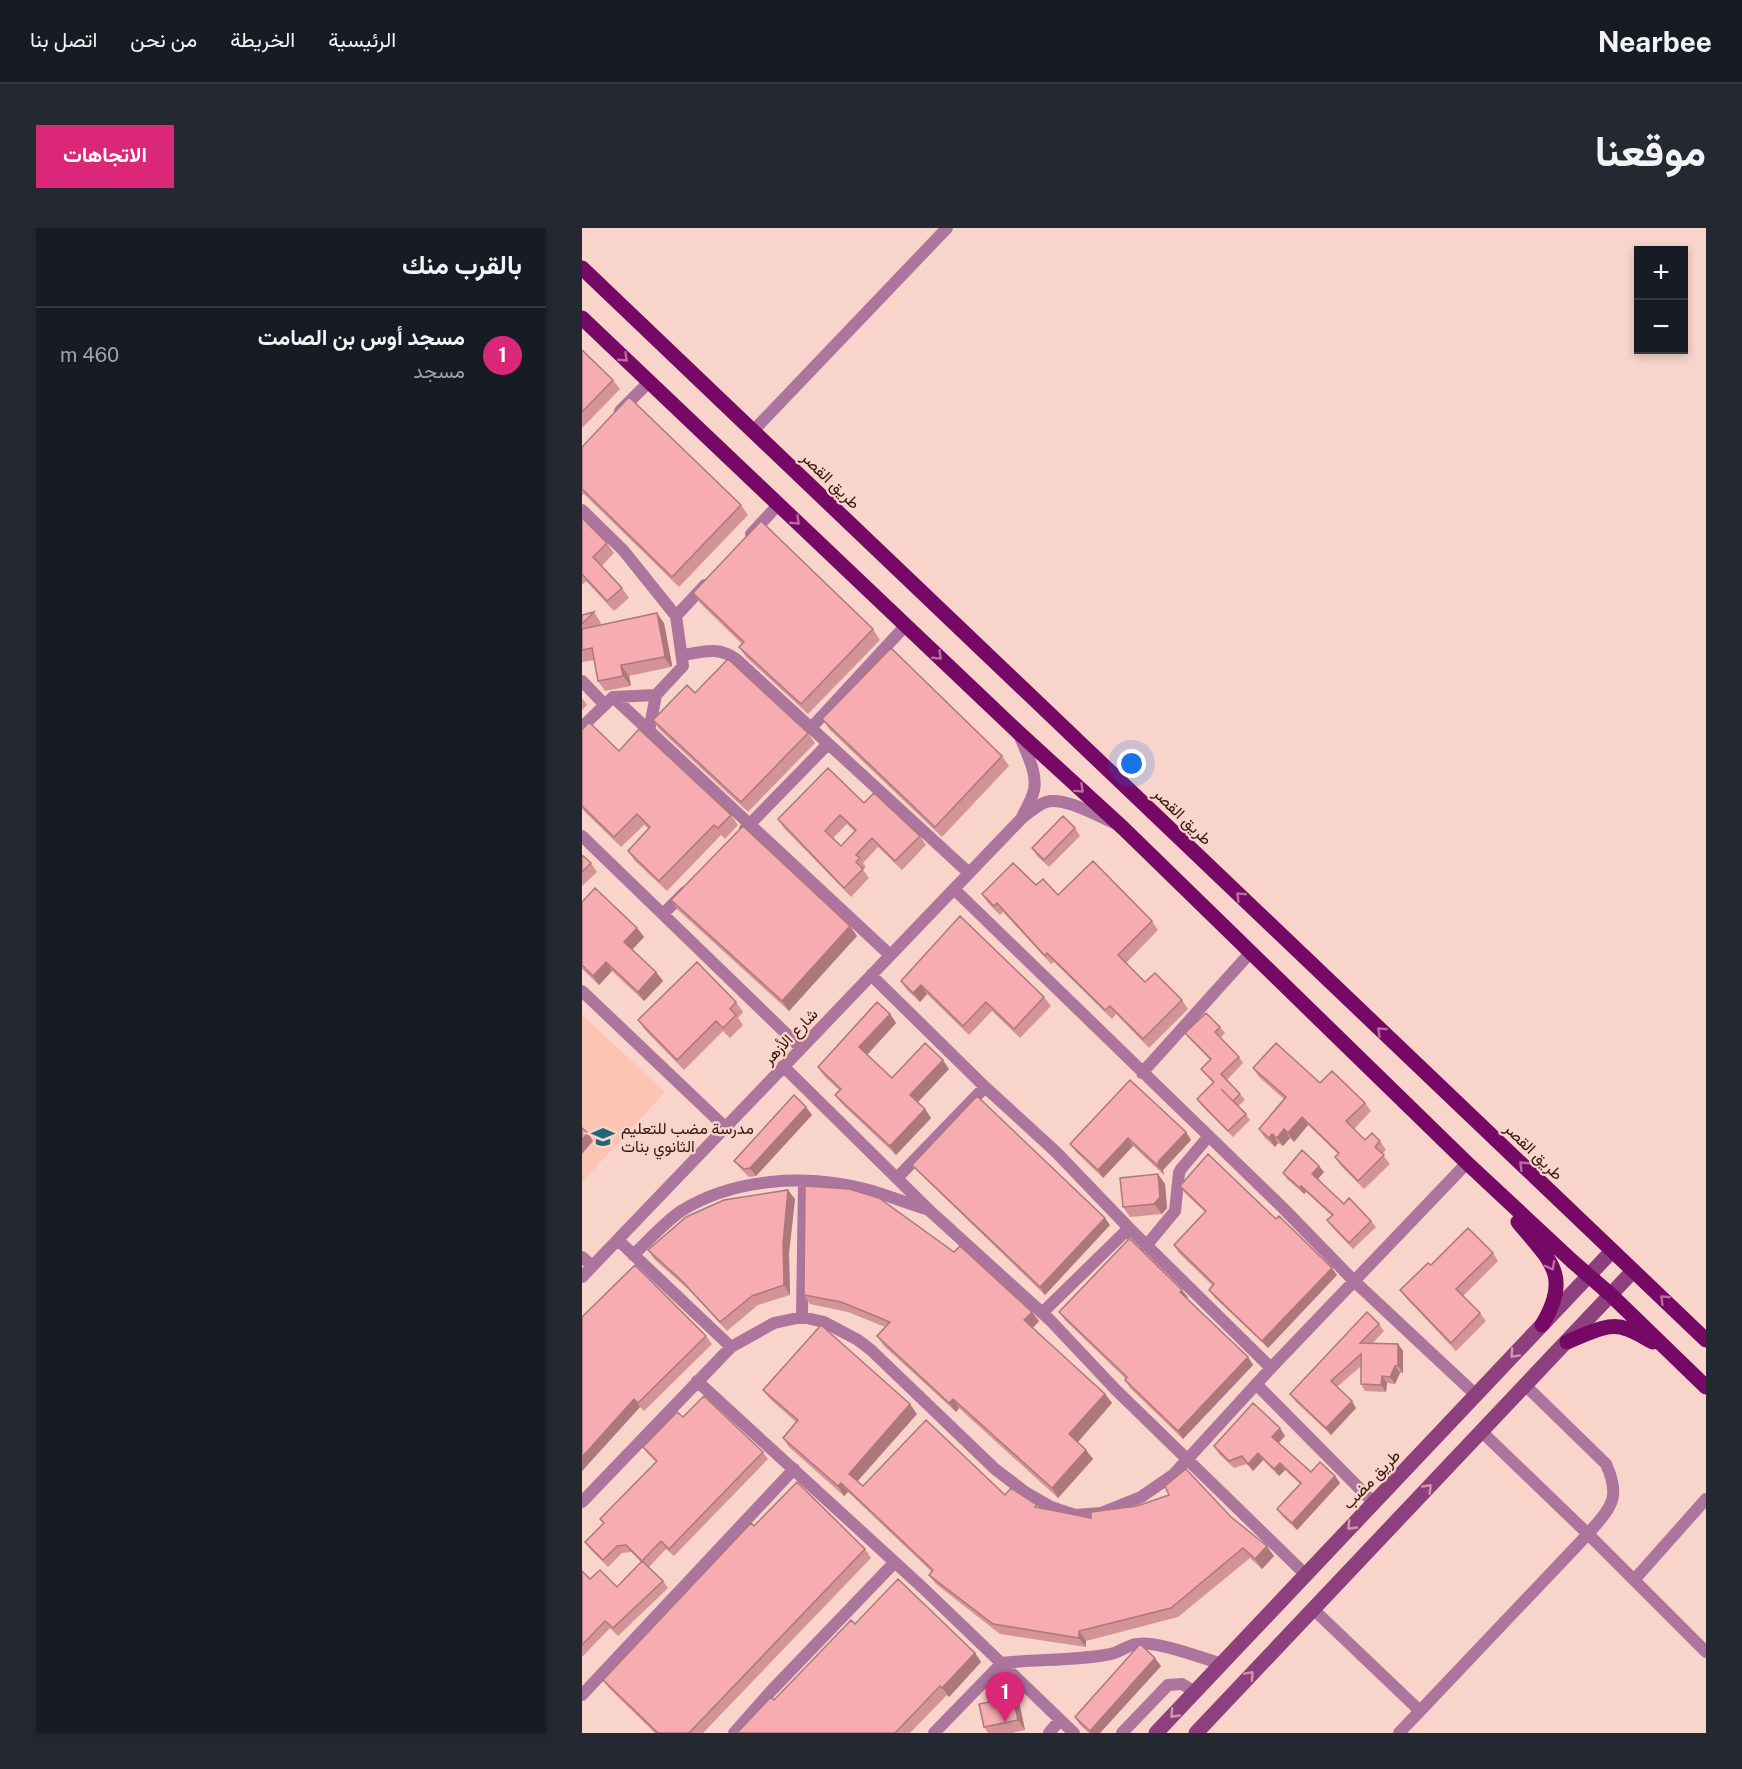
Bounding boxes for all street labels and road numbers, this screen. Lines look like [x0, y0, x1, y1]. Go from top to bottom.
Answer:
street label: طريق القصر [796, 447, 864, 514]
street label: طريق القصر [1148, 783, 1216, 850]
street label: شارع الأزهر [758, 1004, 823, 1070]
street label: طريق القصر [1499, 1118, 1567, 1185]
street label: طريق مضب [1338, 1446, 1405, 1514]

